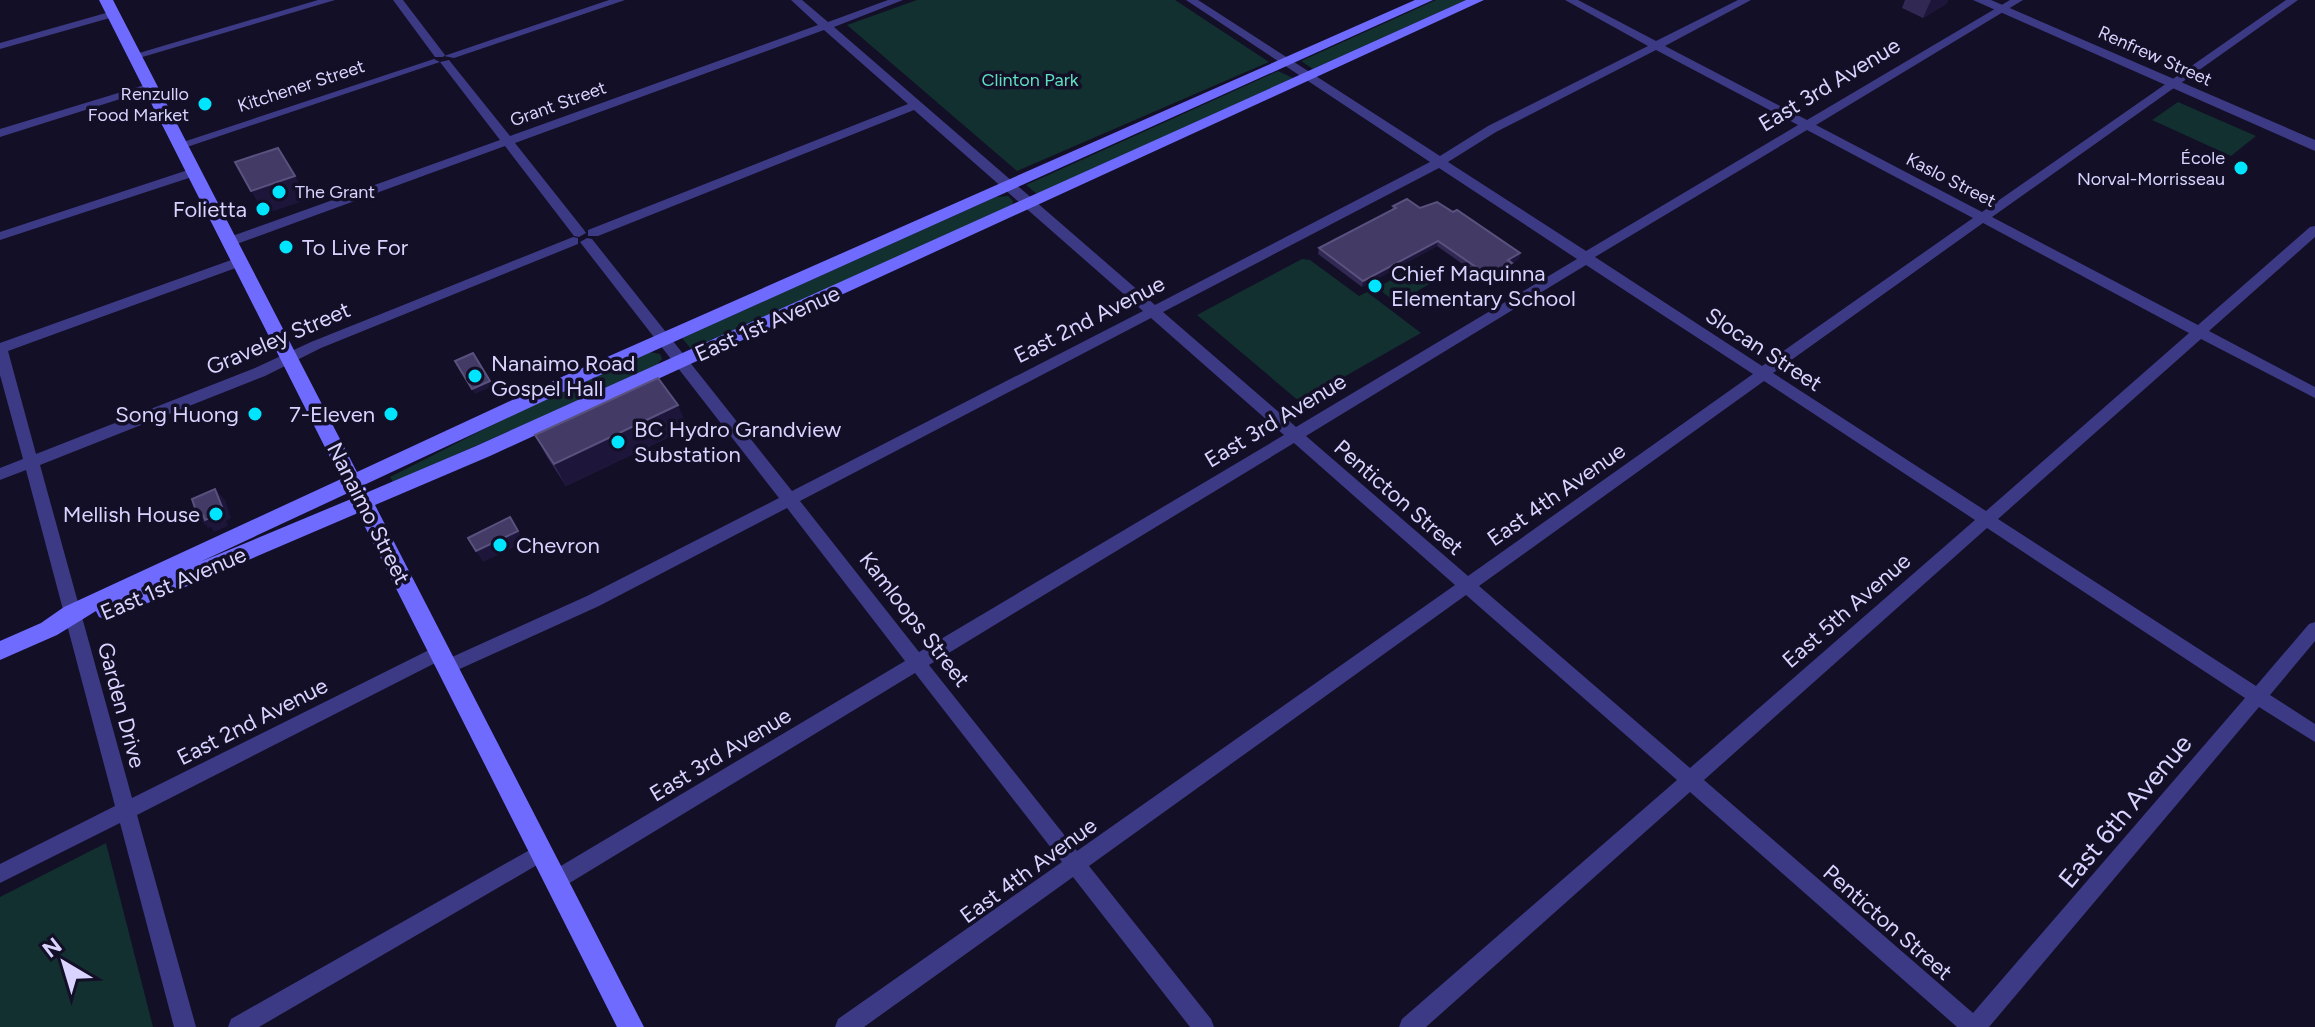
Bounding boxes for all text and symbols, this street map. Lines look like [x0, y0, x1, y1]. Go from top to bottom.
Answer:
street label: Renfrew Street [2095, 21, 2216, 91]
street label: East 3rd Avenue [1754, 32, 1905, 137]
street label: Kitchener Street [235, 55, 368, 117]
park label: Clinton Park [981, 69, 1079, 91]
street label: Grant Street [507, 76, 609, 132]
place label: Renzullo Food Market [88, 83, 189, 126]
marker: Renzullo Food Market [196, 95, 214, 113]
place label: École Norval-Morrisseau [2077, 147, 2225, 190]
street label: Kaslo Street [1902, 148, 2000, 212]
marker: École Norval-Morrisseau [2232, 159, 2250, 177]
place label: The Grant [295, 181, 375, 203]
marker: The Grant [270, 183, 288, 201]
place label: Folietta [173, 196, 247, 223]
marker: Folietta [254, 200, 272, 218]
place label: To Live For [302, 234, 409, 261]
marker: To Live For [277, 238, 295, 256]
place label: Chief Maquinna Elementary School [1391, 260, 1576, 312]
street label: East 2nd Avenue [1009, 270, 1169, 369]
marker: Chief Maquinna Elementary School [1366, 277, 1384, 295]
street label: East 1st Avenue [691, 279, 844, 367]
street label: Graveley Street [202, 296, 354, 381]
street label: Slocan Street [1700, 302, 1827, 397]
place label: Nanaimo Road Gospel Hall [491, 350, 635, 402]
marker: Nanaimo Road Gospel Hall [466, 367, 484, 385]
street label: East 3rd Avenue [1200, 368, 1351, 473]
place label: Song Huong [115, 401, 239, 428]
place label: 7-Eleven [289, 401, 375, 428]
marker: Song Huong [246, 405, 264, 423]
marker: 7-Eleven [382, 405, 400, 423]
place label: BC Hydro Grandview Substation [634, 416, 842, 468]
marker: BC Hydro Grandview Substation [609, 433, 627, 451]
street label: Penticton Street [1329, 434, 1469, 561]
street label: East 4th Avenue [1482, 437, 1631, 552]
street label: Nanaimo Street [321, 438, 416, 589]
place label: Mellish House [63, 501, 200, 528]
marker: Mellish House [207, 505, 225, 523]
place label: Chevron [516, 532, 600, 559]
marker: Chevron [491, 536, 509, 554]
street label: East 1st Avenue [96, 541, 250, 626]
street label: Kamloops Street [854, 546, 976, 692]
street label: East 5th Avenue [1777, 547, 1916, 673]
street label: Garden Drive [92, 639, 151, 771]
street label: East 2nd Avenue [172, 672, 332, 771]
street label: East 3rd Avenue [645, 702, 796, 807]
street label: East 6th Avenue [2052, 728, 2198, 894]
street label: East 4th Avenue [955, 812, 1102, 929]
street label: Penticton Street [1818, 859, 1958, 986]
north arrow [24, 923, 104, 1003]
text: N [37, 932, 67, 964]

